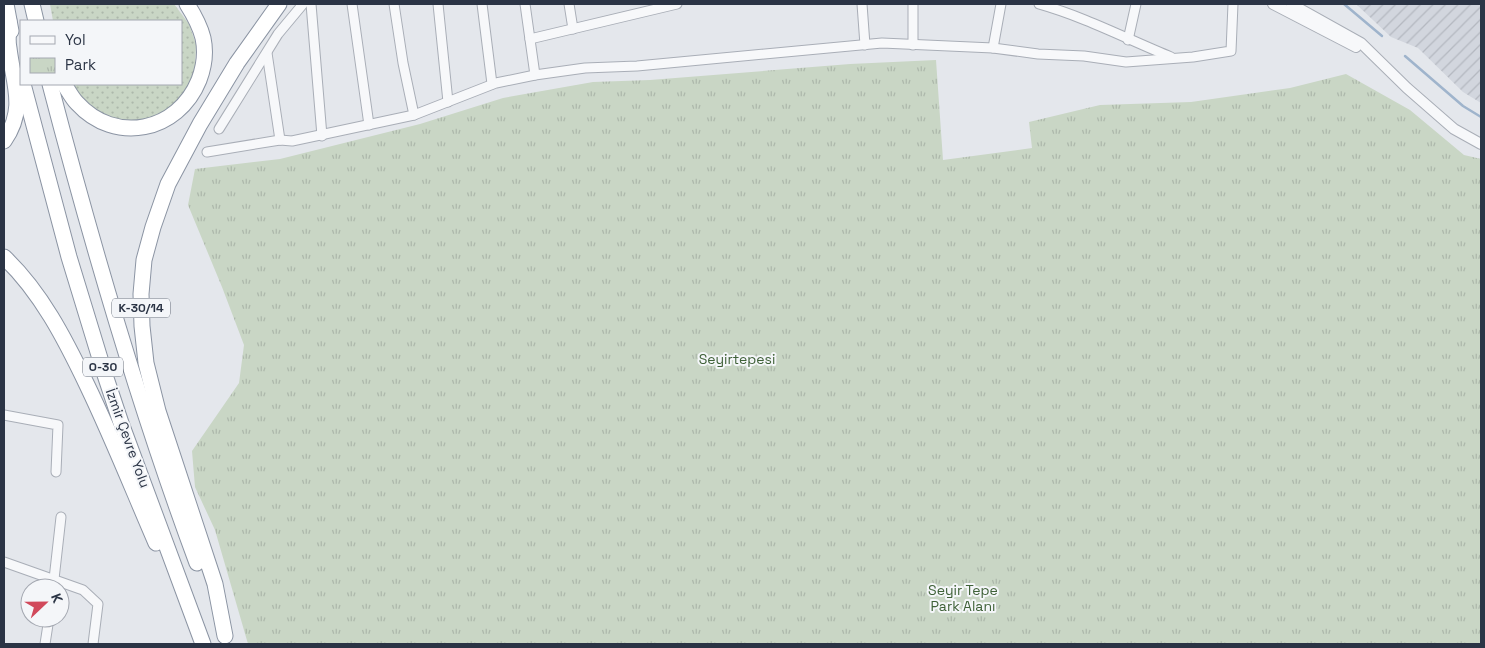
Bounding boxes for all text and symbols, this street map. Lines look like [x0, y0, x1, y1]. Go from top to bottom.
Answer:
legend [20, 20, 182, 85]
text: Yol [65, 30, 86, 49]
text: Park [65, 55, 96, 74]
road number: K-30/14 [112, 298, 170, 318]
park label: Seyirtepesi [699, 350, 775, 368]
road number: O-30 [83, 358, 123, 377]
street label: İzmir Çevre Yolu [102, 386, 154, 490]
north arrow [20, 578, 70, 628]
park label: Seyir Tepe Park Alanı [928, 581, 998, 615]
text: K [47, 591, 67, 606]

